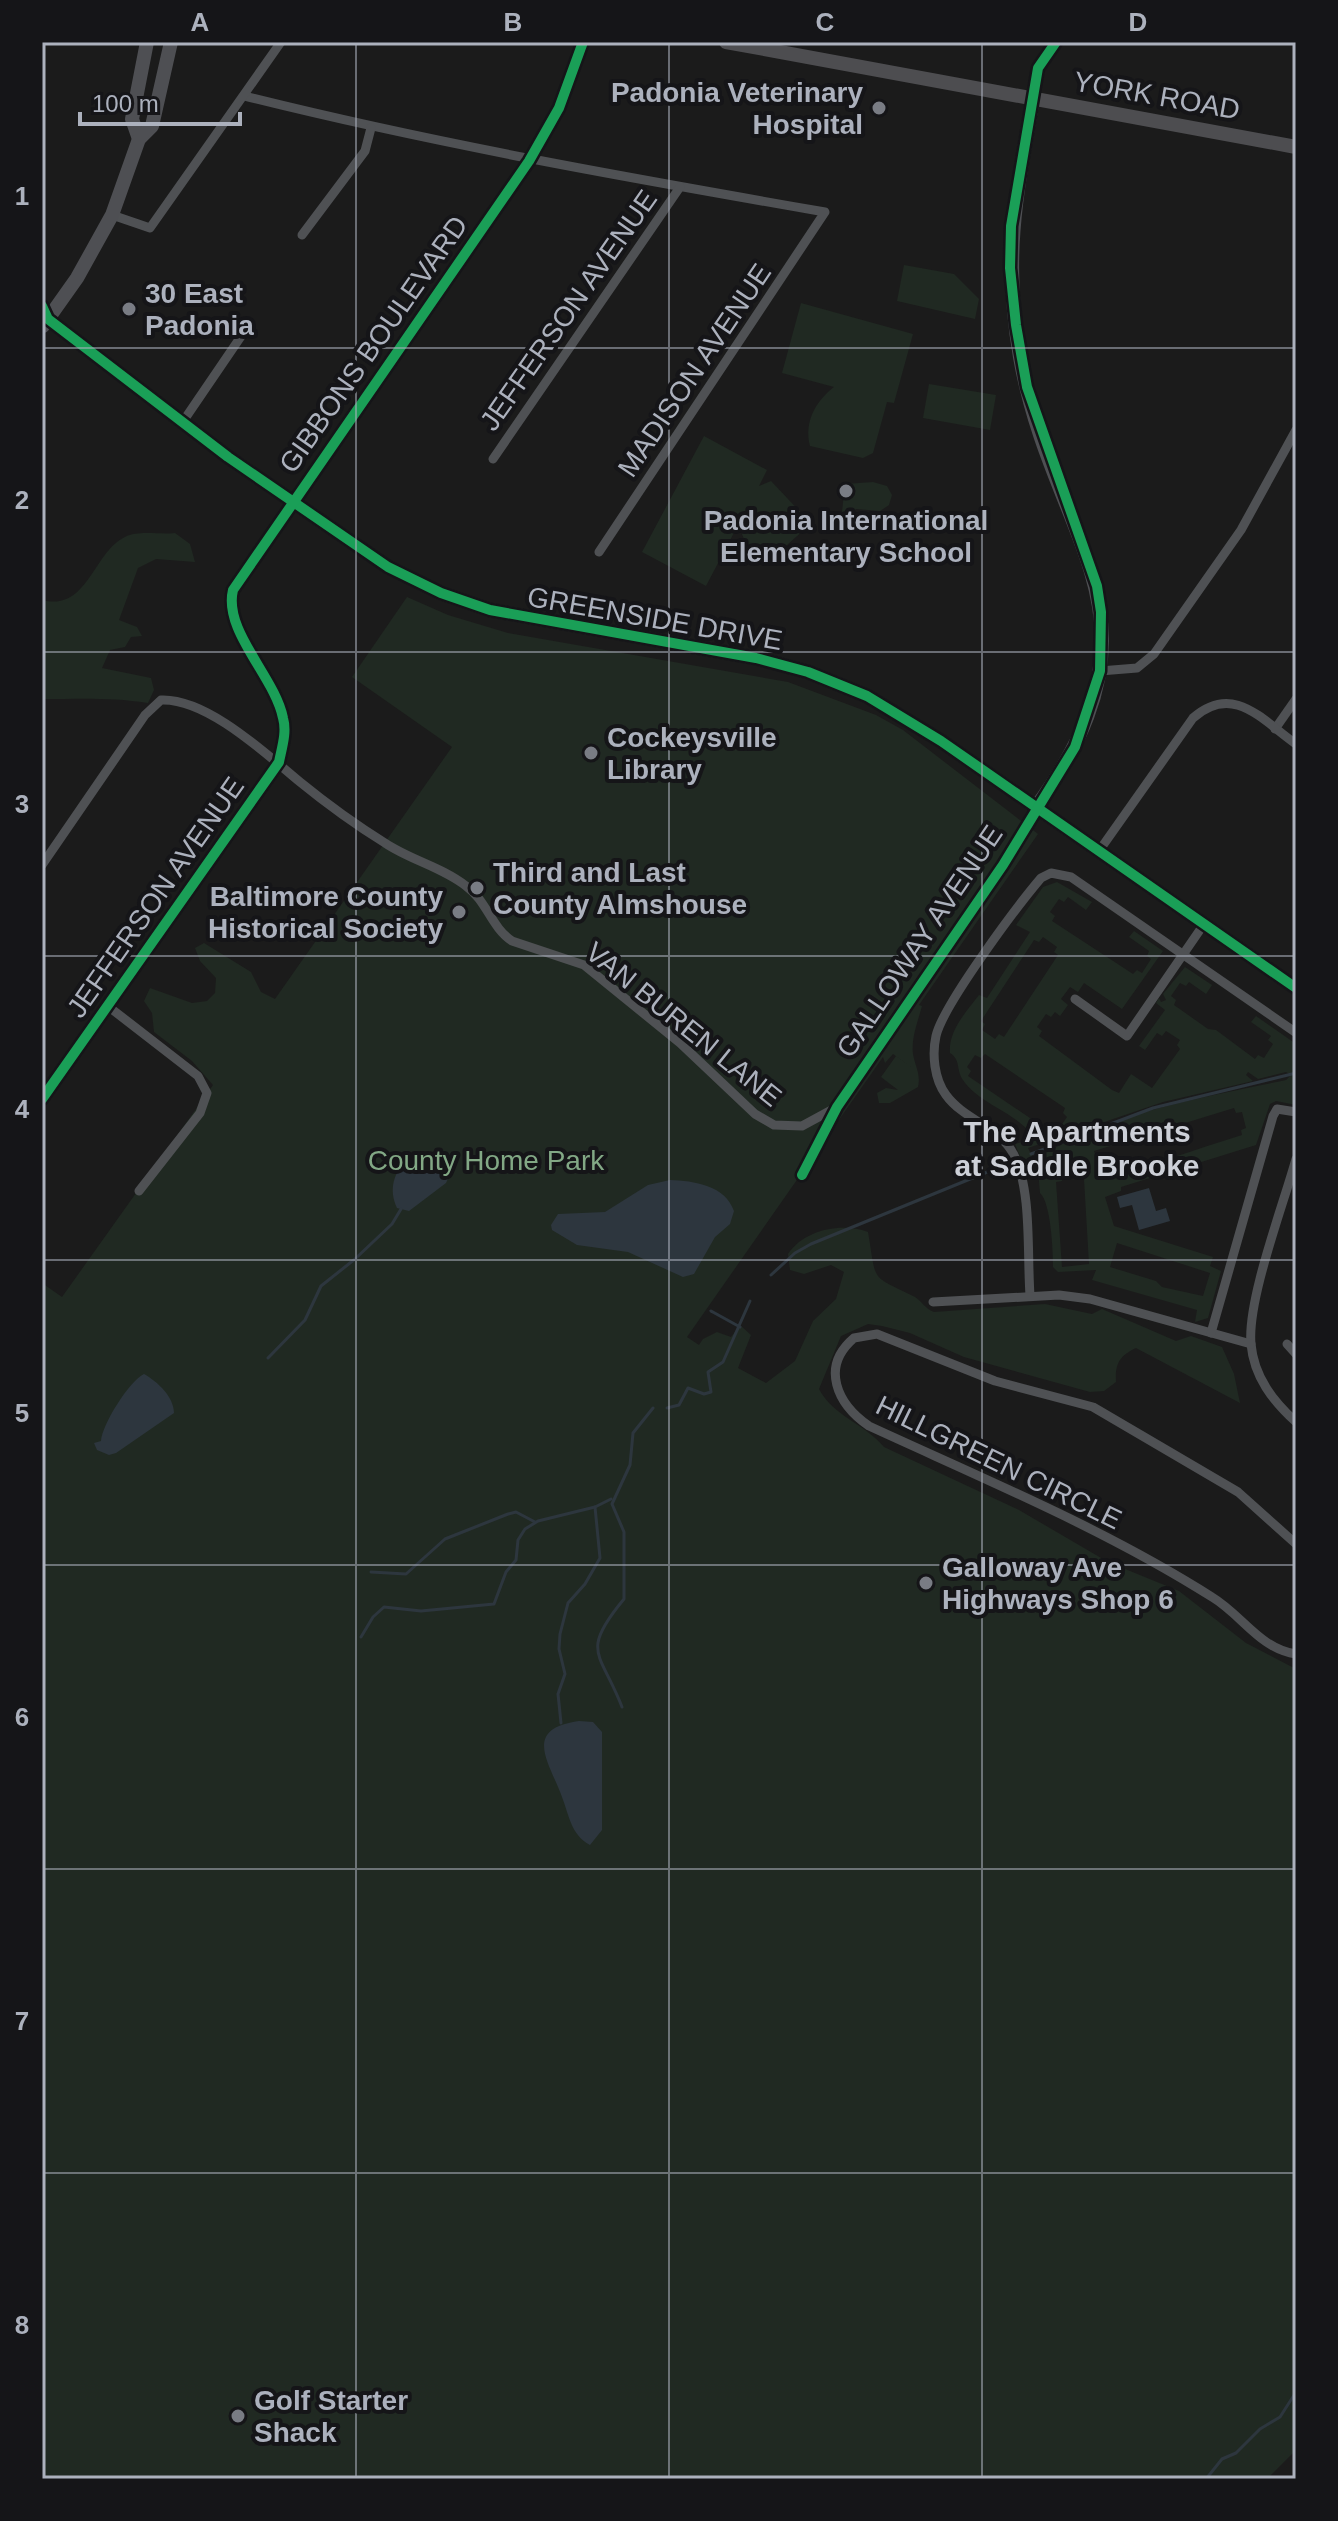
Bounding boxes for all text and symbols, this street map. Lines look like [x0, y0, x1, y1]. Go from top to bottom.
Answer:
text: A [191, 7, 210, 37]
text: B [504, 7, 522, 37]
text: C [816, 7, 835, 37]
text: D [1129, 7, 1147, 37]
street label: YORK ROAD [1071, 66, 1242, 125]
scale bar [80, 76, 240, 126]
place label: Padonia Veterinary Hospital [611, 77, 863, 140]
text: 100 m [92, 90, 159, 117]
marker: Padonia Veterinary Hospital [870, 99, 888, 117]
text: 1 [15, 181, 29, 211]
street label: JEFFERSON AVENUE [474, 184, 663, 436]
street label: GIBBONS BOULEVARD [273, 210, 474, 479]
street label: MADISON AVENUE [612, 258, 777, 483]
place label: 30 East Padonia [145, 278, 254, 341]
marker: 30 East Padonia [120, 300, 138, 318]
marker: Padonia International Elementary School [837, 482, 855, 500]
text: 2 [15, 485, 29, 515]
place label: Padonia International Elementary School [704, 505, 988, 568]
street label: GREENSIDE DRIVE [525, 581, 785, 656]
place label: Cockeysville Library [607, 722, 777, 785]
marker: Cockeysville Library [582, 744, 600, 762]
street label: JEFFERSON AVENUE [61, 771, 250, 1023]
text: 3 [15, 789, 29, 819]
street label: GALLOWAY AVENUE [830, 820, 1009, 1063]
place label: Third and Last County Almshouse [493, 857, 747, 920]
marker: Third and Last County Almshouse [468, 879, 486, 897]
place label: Baltimore County Historical Society [208, 881, 443, 944]
marker: Baltimore County Historical Society [450, 903, 468, 921]
street label: VAN BUREN LANE [580, 936, 788, 1113]
text: 4 [15, 1094, 30, 1124]
district label: The Apartments at Saddle Brooke [954, 1115, 1200, 1182]
park label: County Home Park [368, 1145, 605, 1176]
street label: HILLGREEN CIRCLE [871, 1390, 1127, 1535]
text: 5 [15, 1398, 29, 1428]
place label: Galloway Ave Highways Shop 6 [942, 1552, 1174, 1615]
marker: Galloway Ave Highways Shop 6 [917, 1574, 935, 1592]
text: 6 [15, 1702, 29, 1732]
text: 7 [15, 2006, 29, 2036]
text: 8 [15, 2310, 29, 2340]
place label: Golf Starter Shack [254, 2385, 408, 2448]
marker: Golf Starter Shack [229, 2407, 247, 2425]

